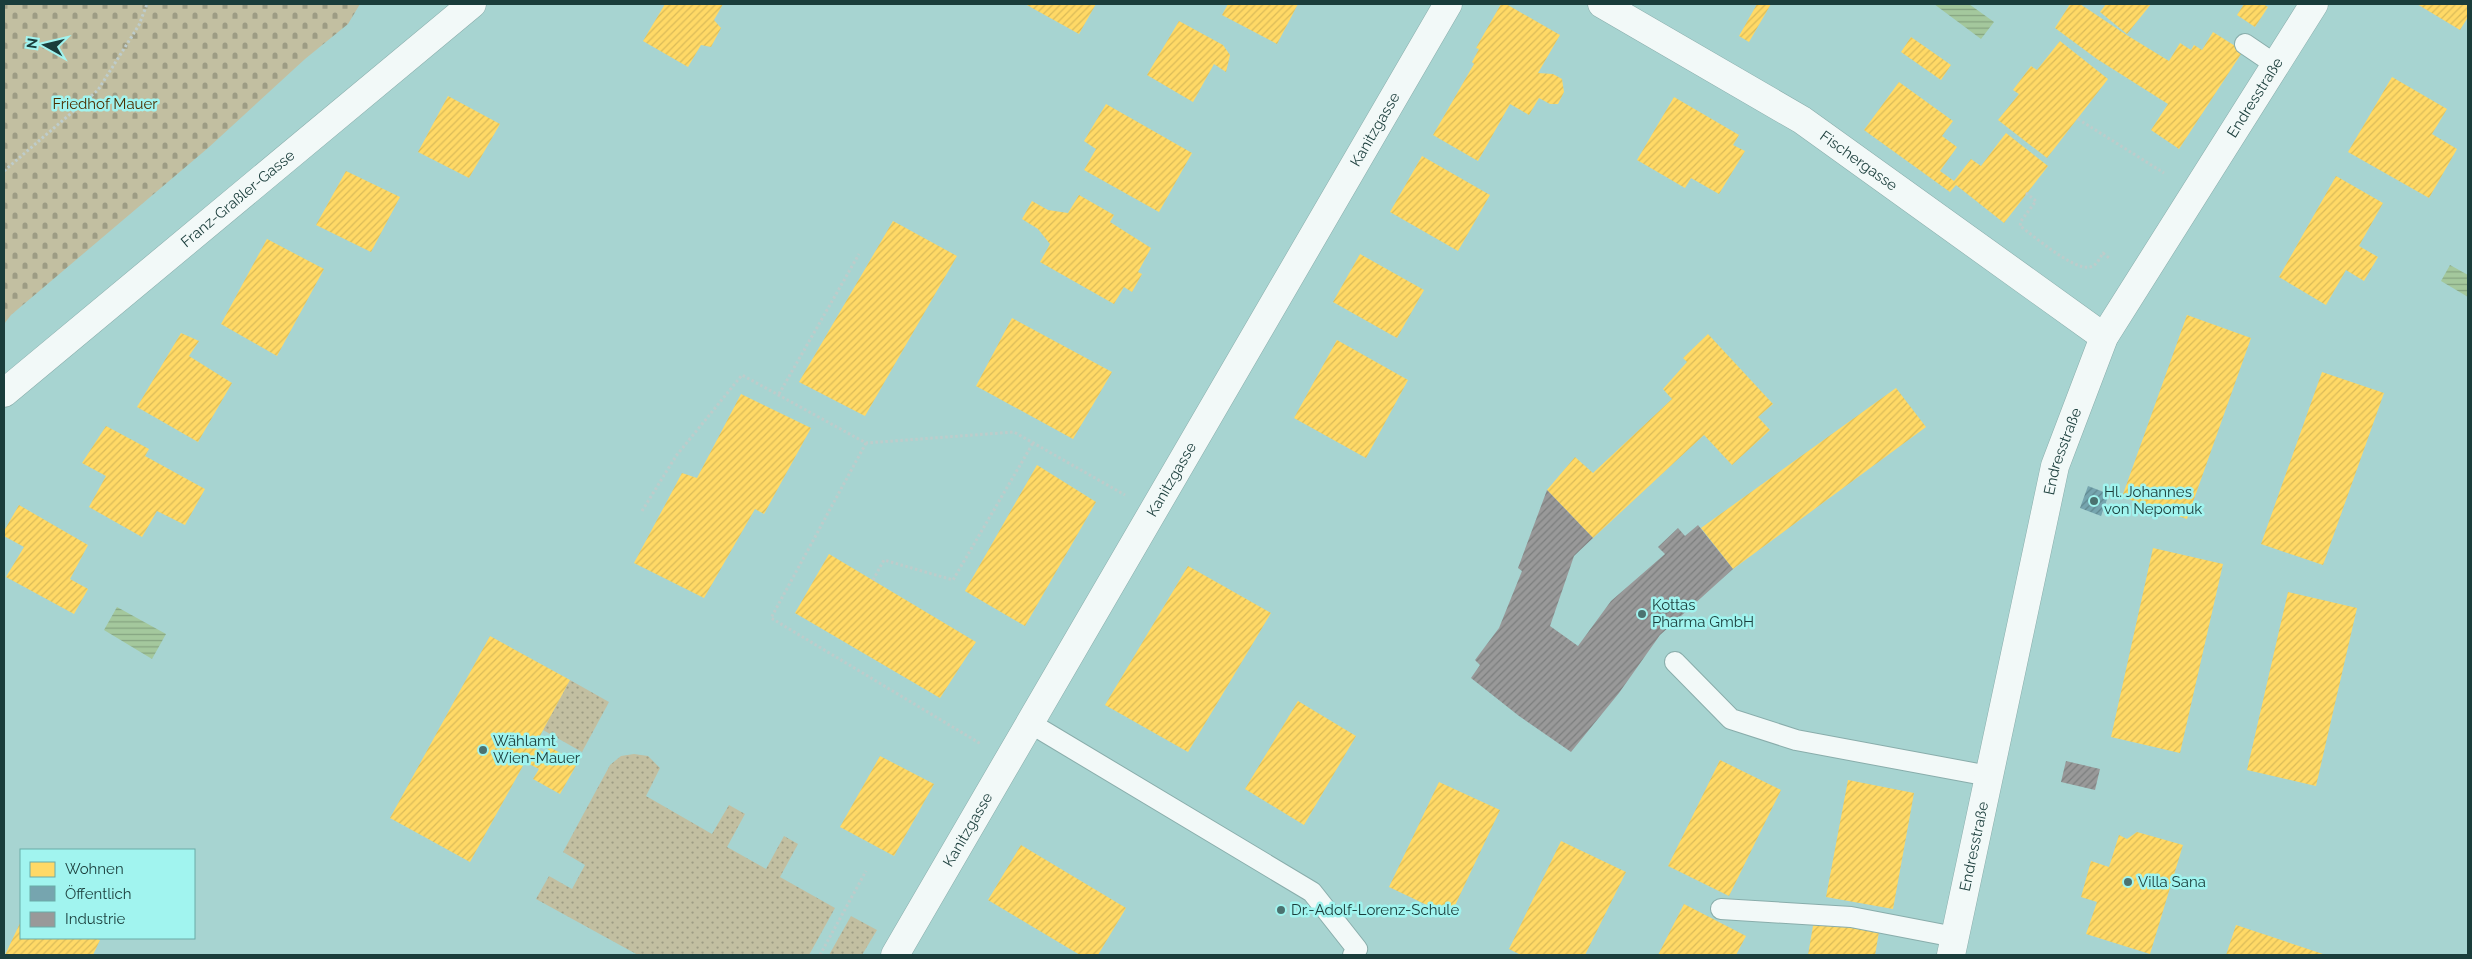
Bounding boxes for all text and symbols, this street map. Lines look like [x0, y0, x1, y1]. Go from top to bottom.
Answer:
north arrow [20, 20, 70, 70]
text: N [23, 37, 41, 50]
street label: Endresstraße [2223, 54, 2287, 141]
street label: Kanitzgasse [1346, 89, 1404, 170]
park label: Friedhof Mauer [52, 95, 158, 113]
street label: Fischergasse [1816, 127, 1901, 195]
street label: Franz-Graßler-Gasse [177, 146, 298, 251]
street label: Endresstraße [2040, 405, 2085, 497]
street label: Kanitzgasse [1143, 439, 1200, 520]
place label: Hl. Johannes von Nepomuk [2104, 483, 2202, 518]
marker: Hl. Johannes von Nepomuk [2088, 495, 2100, 507]
place label: Kottas Pharma GmbH [1652, 596, 1754, 631]
marker: Kottas Pharma GmbH [1636, 608, 1648, 620]
place label: Wählamt Wien-Mauer [493, 732, 581, 767]
marker: Wählamt Wien-Mauer [477, 744, 489, 756]
street label: Kanitzgasse [939, 789, 997, 870]
street label: Endresstraße [1956, 800, 1992, 893]
legend [20, 849, 195, 939]
text: Wohnen [65, 860, 124, 878]
place label: Villa Sana [2138, 873, 2206, 891]
marker: Villa Sana [2122, 876, 2134, 888]
text: Öffentlich [65, 884, 132, 903]
place label: Dr.-Adolf-Lorenz-Schule [1291, 901, 1459, 919]
marker: Dr.-Adolf-Lorenz-Schule [1275, 904, 1287, 916]
text: Industrie [65, 910, 126, 928]

